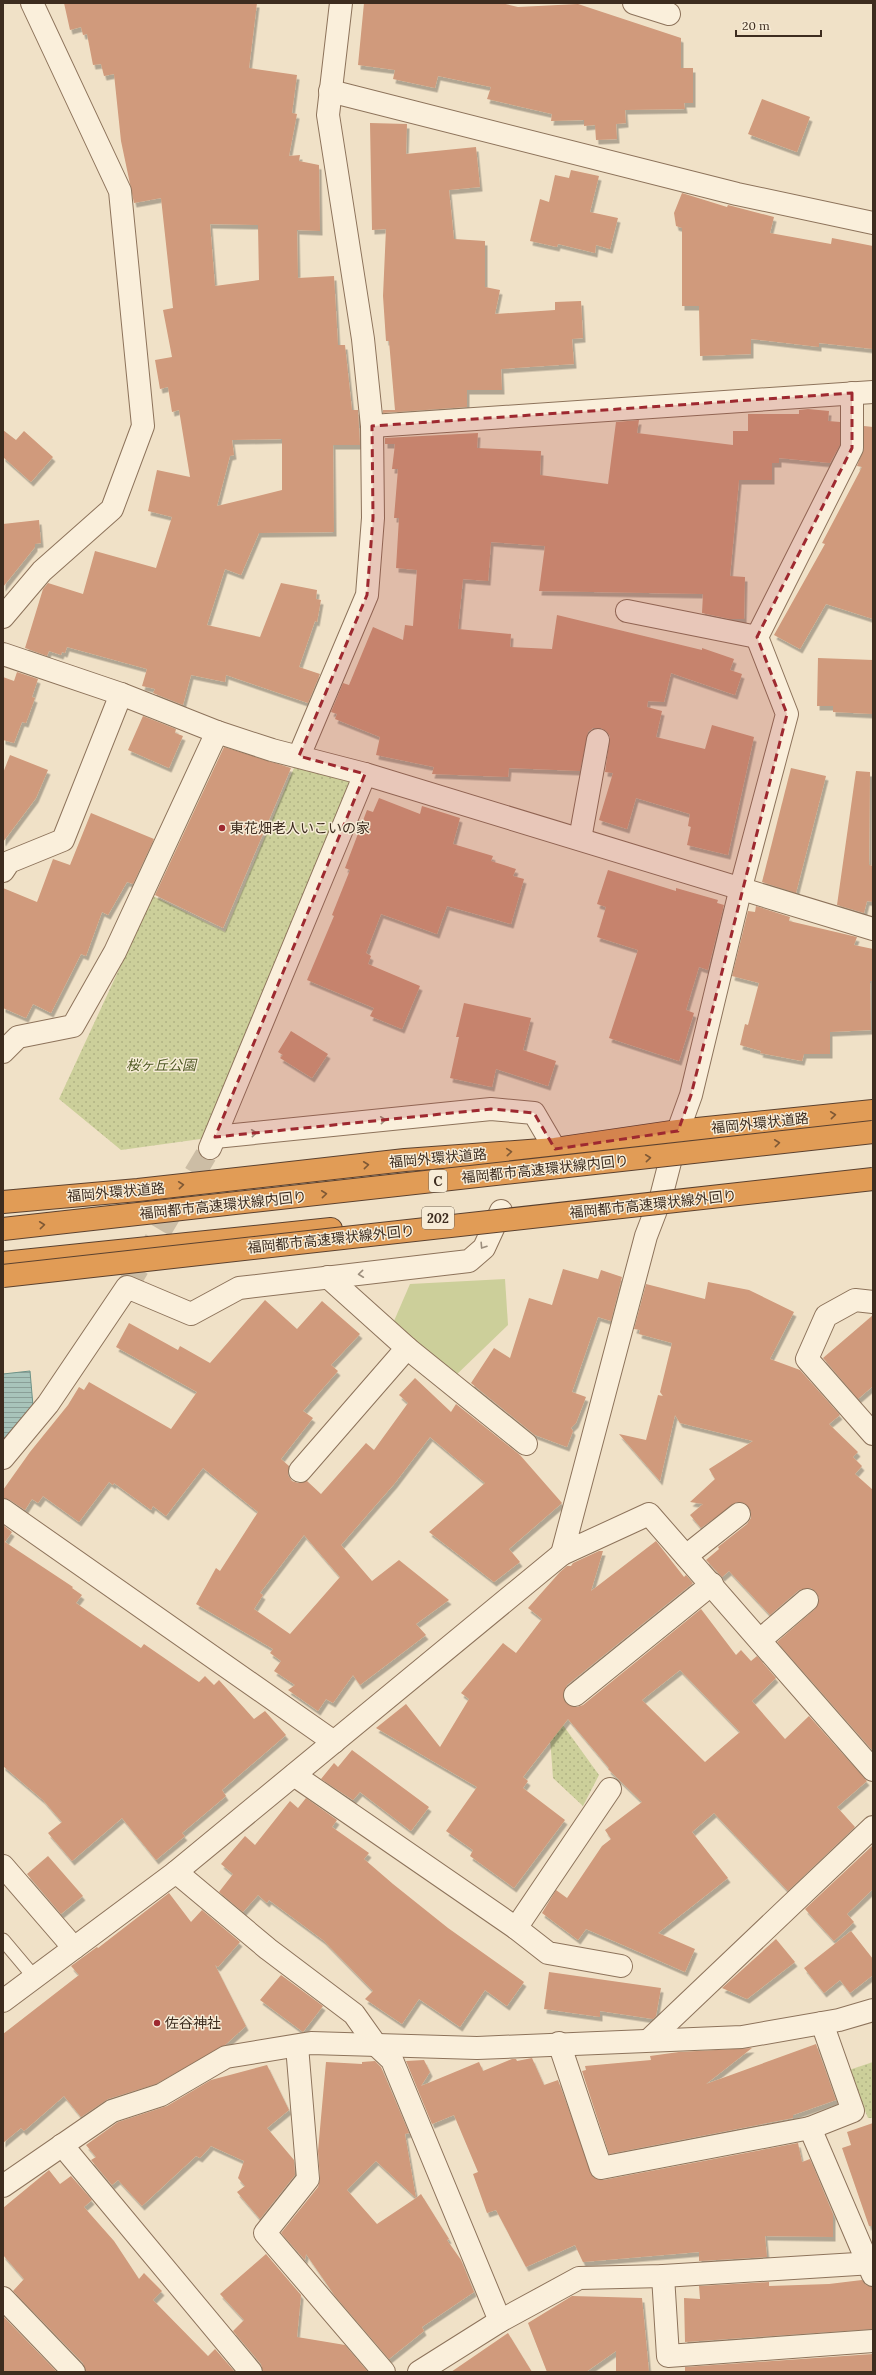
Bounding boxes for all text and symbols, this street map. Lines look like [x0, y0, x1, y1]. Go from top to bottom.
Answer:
scale bar [736, 12, 821, 38]
text: 20 m [742, 18, 770, 33]
place label: 東花畑老人いこいの家 [230, 819, 370, 837]
marker: 東花畑老人いこいの家 [217, 823, 227, 833]
park label: 桜ヶ丘公園 [126, 1056, 198, 1074]
street label: 福岡外環状道路 [710, 1109, 810, 1137]
one-way arrow [830, 1111, 836, 1120]
one-way arrow [380, 1115, 386, 1124]
one-way arrow [251, 1128, 257, 1137]
one-way arrow [774, 1139, 780, 1148]
street label: 福岡外環状道路 [388, 1145, 488, 1171]
one-way arrow [506, 1148, 512, 1157]
street label: 福岡都市高速環状線内回り [461, 1151, 629, 1187]
one-way arrow [645, 1153, 651, 1162]
one-way arrow [363, 1161, 369, 1170]
road number: C [429, 1170, 447, 1192]
street label: 福岡外環状道路 [66, 1179, 166, 1205]
one-way arrow [178, 1181, 184, 1190]
street label: 福岡都市高速環状線外回り [569, 1186, 737, 1222]
street label: 福岡都市高速環状線内回り [139, 1187, 307, 1223]
one-way arrow [321, 1189, 327, 1198]
road number: 202 [422, 1207, 454, 1229]
one-way arrow [39, 1221, 45, 1230]
street label: 福岡都市高速環状線外回り [247, 1221, 415, 1257]
one-way arrow [481, 1242, 488, 1249]
one-way arrow [358, 1269, 364, 1278]
place label: 佐谷神社 [165, 2014, 221, 2032]
marker: 佐谷神社 [152, 2018, 162, 2028]

